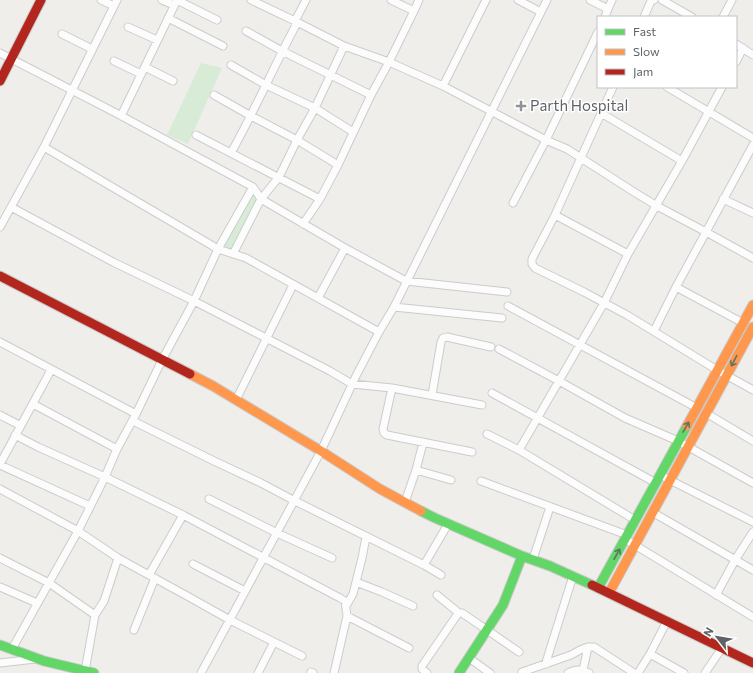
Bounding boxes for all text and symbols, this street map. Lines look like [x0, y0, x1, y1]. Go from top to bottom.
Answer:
legend [597, 16, 737, 88]
text: Fast [633, 24, 656, 38]
text: Slow [633, 44, 660, 58]
text: Jam [633, 64, 653, 79]
place label: Parth Hospital [530, 96, 628, 114]
marker: Parth Hospital [515, 100, 527, 112]
one-way arrow [730, 355, 738, 367]
one-way arrow [683, 421, 690, 433]
one-way arrow [614, 548, 621, 560]
north arrow [697, 617, 737, 657]
text: N [700, 625, 716, 638]

